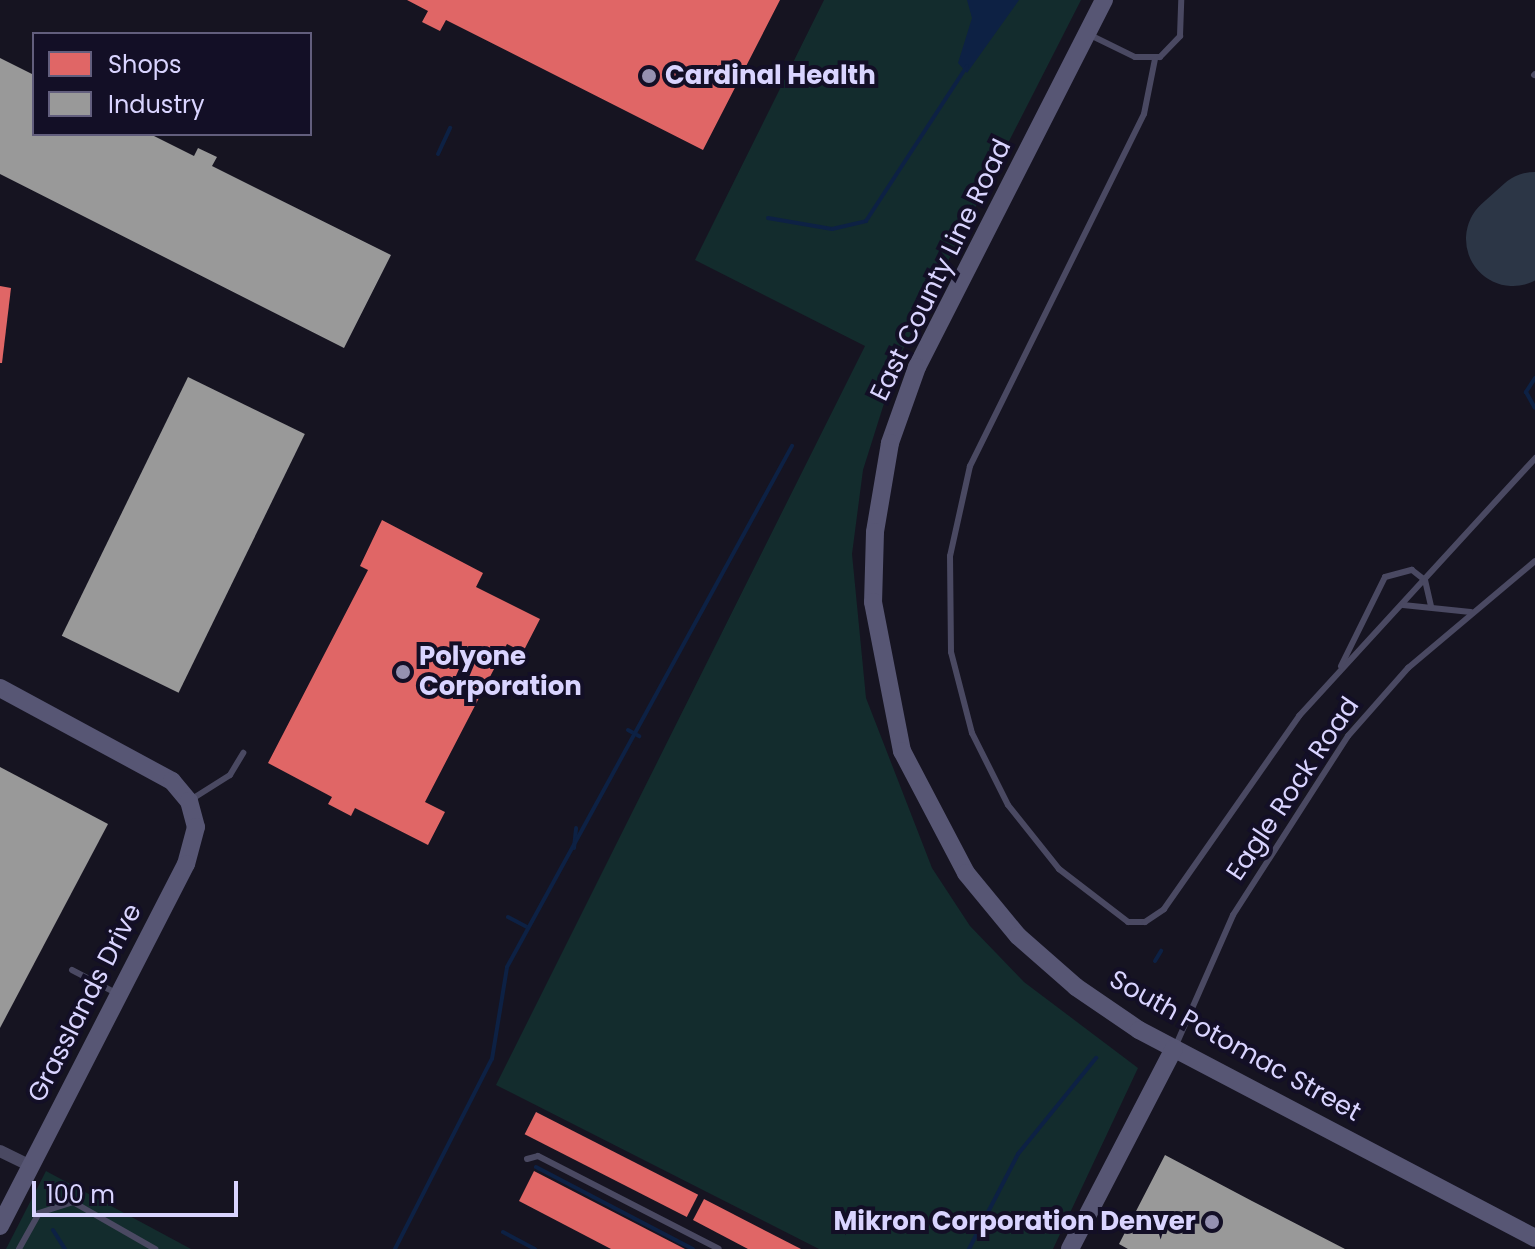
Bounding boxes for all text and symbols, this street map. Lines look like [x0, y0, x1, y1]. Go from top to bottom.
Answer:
legend [32, 32, 312, 136]
text: Shops [108, 48, 182, 81]
place label: Cardinal Health [665, 60, 876, 92]
marker: Cardinal Health [640, 67, 658, 85]
text: Industry [108, 88, 205, 121]
street label: East County Line Road [864, 134, 1018, 406]
place label: Polyone Corporation [419, 641, 582, 702]
marker: Polyone Corporation [394, 663, 412, 681]
street label: Eagle Rock Road [1220, 692, 1366, 886]
street label: Grasslands Drive [21, 899, 149, 1107]
street label: South Potomac Street [1104, 964, 1366, 1128]
scale bar [36, 1165, 242, 1215]
text: 100 m [46, 1178, 115, 1211]
place label: Mikron Corporation Denver [833, 1206, 1196, 1238]
marker: Mikron Corporation Denver [1203, 1213, 1221, 1231]

